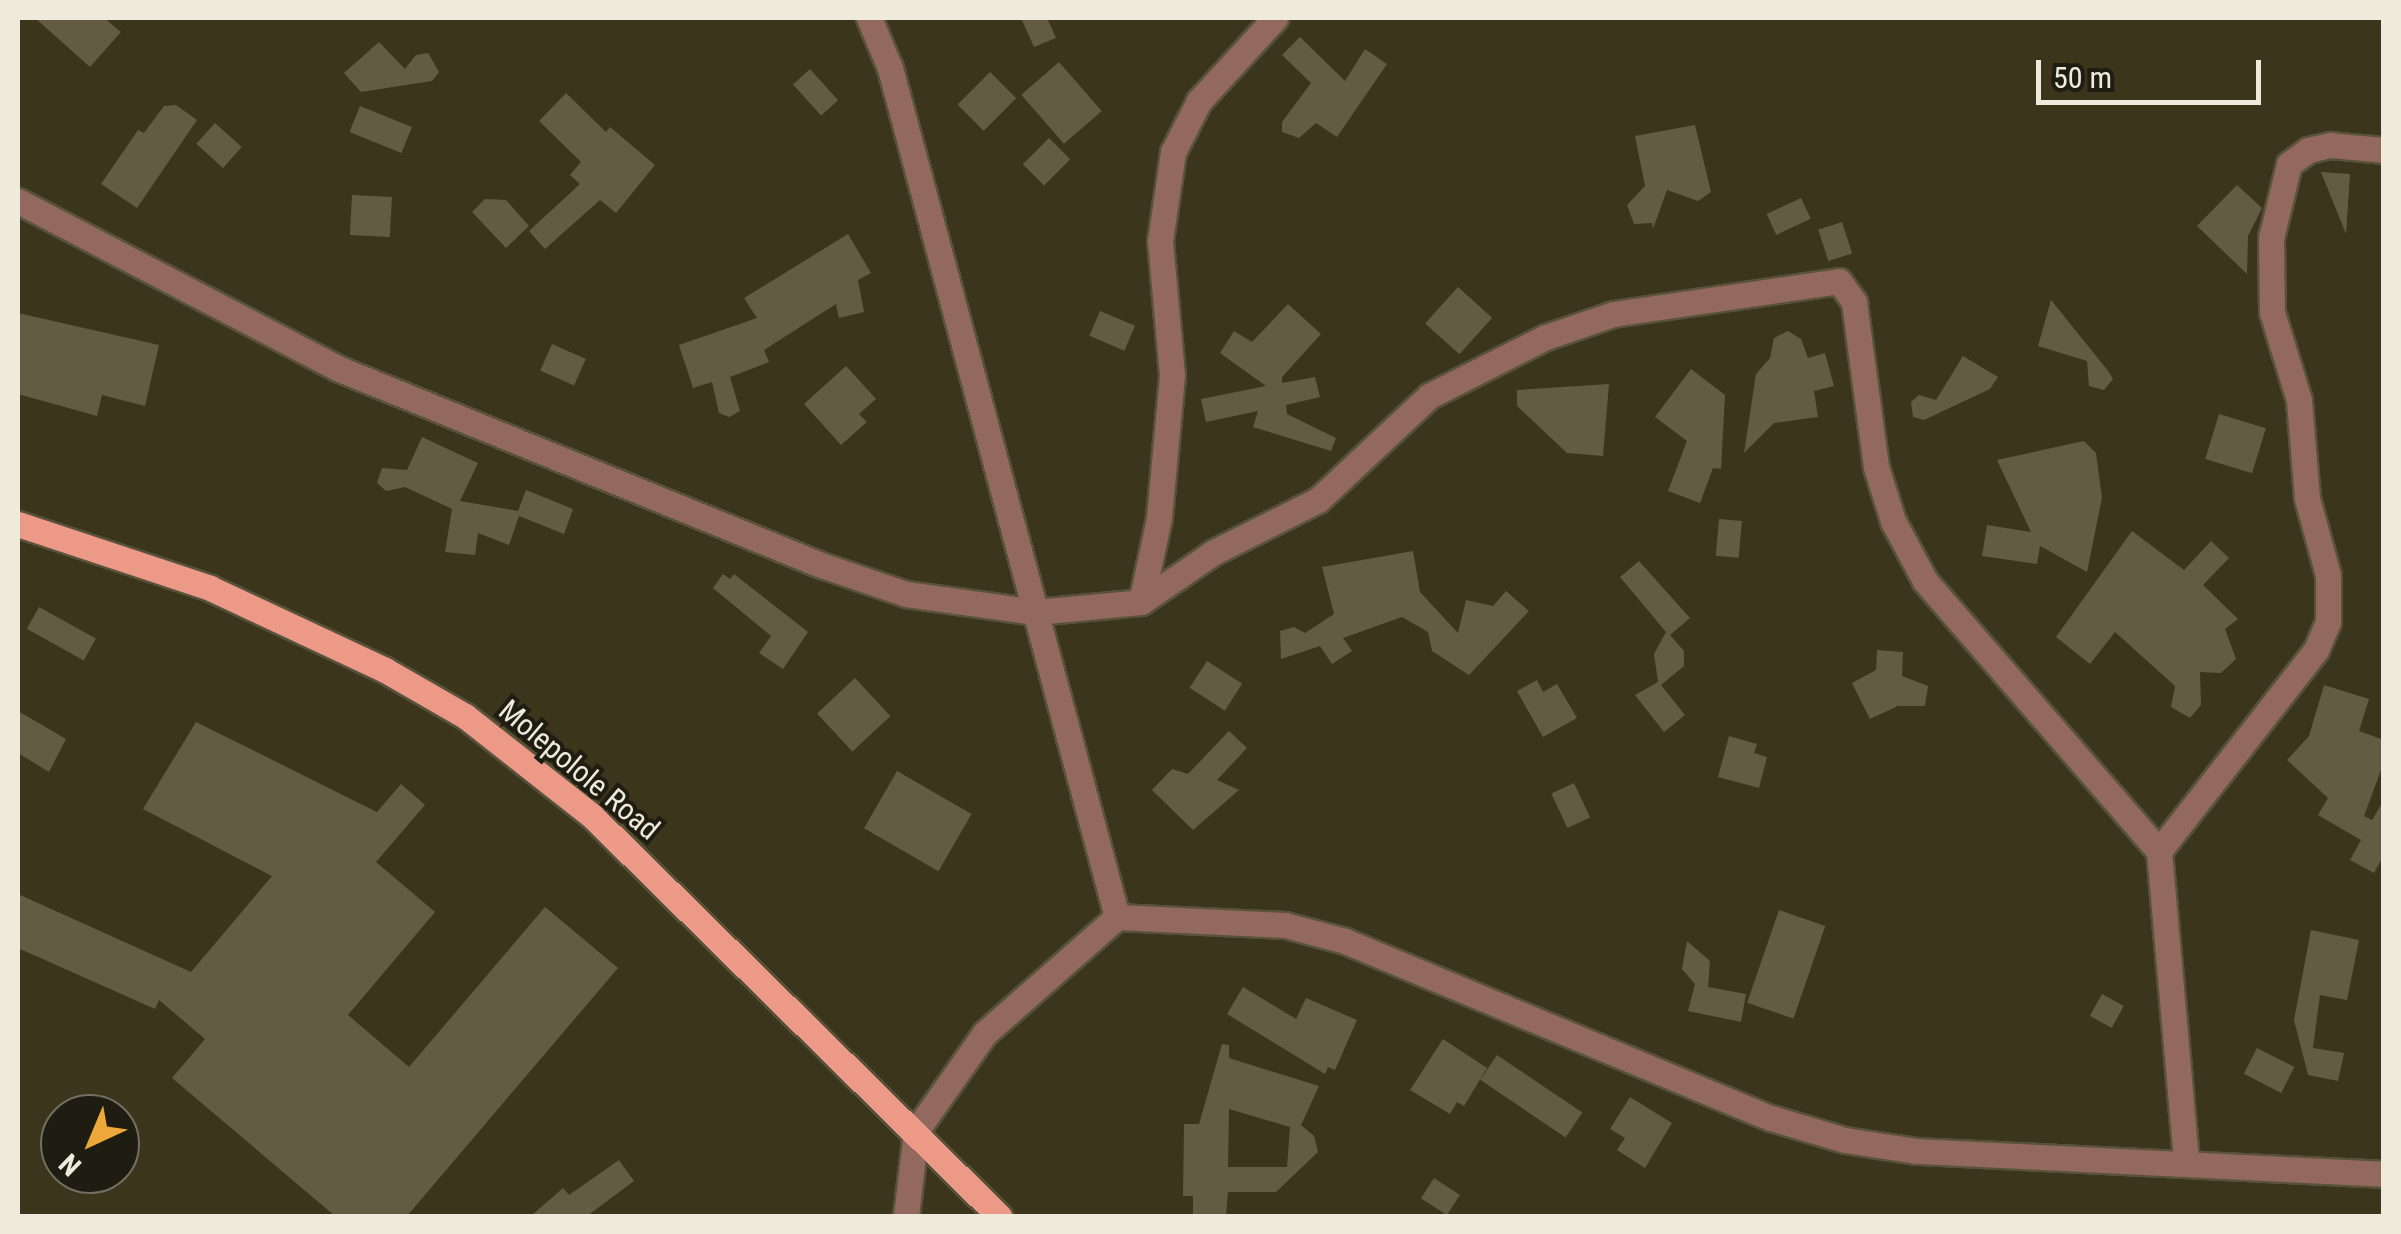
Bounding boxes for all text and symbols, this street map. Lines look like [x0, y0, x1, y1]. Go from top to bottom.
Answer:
scale bar [2041, 40, 2266, 102]
text: 50 m [2053, 60, 2112, 95]
street label: Molepolole Road [491, 692, 667, 848]
north arrow [40, 1094, 140, 1194]
text: N [53, 1147, 88, 1182]

